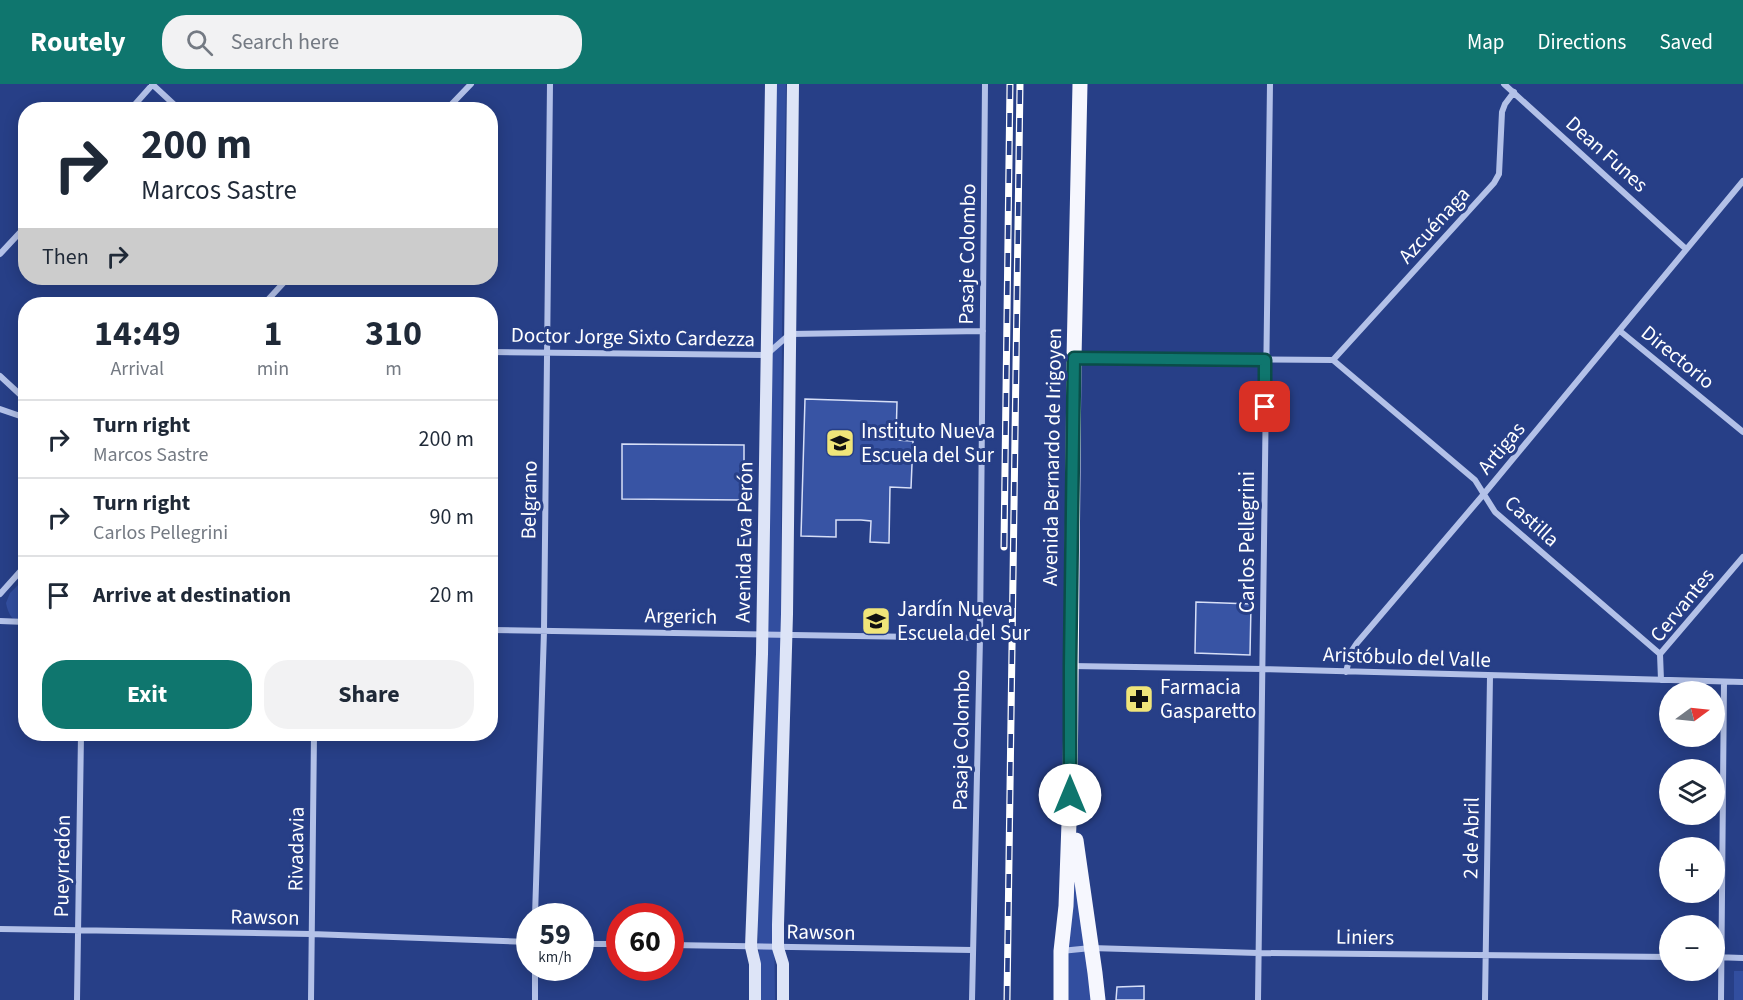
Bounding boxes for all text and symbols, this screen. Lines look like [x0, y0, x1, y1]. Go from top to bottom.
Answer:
search box [162, 15, 582, 69]
text: Routely [30, 22, 126, 62]
icon: search [183, 26, 216, 59]
text: Search here [231, 26, 339, 58]
text: Map [1467, 27, 1505, 57]
text: Directions [1538, 27, 1626, 57]
text: Saved [1659, 27, 1713, 57]
street label: Dean Funes [1559, 109, 1655, 199]
text: 200 m [141, 115, 252, 175]
icon: right [42, 126, 120, 204]
text: Marcos Sastre [141, 171, 297, 210]
street label: Azcuénaga [1391, 180, 1477, 270]
street label: Pasaje Colombo [951, 183, 983, 325]
icon: right [101, 240, 134, 273]
text: Then [42, 241, 89, 273]
text: 14:49 [94, 308, 181, 359]
text: 1 [263, 308, 282, 359]
text: 310 [365, 308, 422, 359]
street label: Directorio [1635, 318, 1721, 396]
street label: Doctor Jorge Sixto Cardezza [511, 320, 755, 354]
street label: Avenida Bernardo de Irigoyen [1035, 328, 1069, 586]
text: Arrival [110, 355, 164, 383]
text: min [257, 355, 289, 383]
text: m [385, 355, 402, 383]
pin [1239, 381, 1290, 432]
icon: arrive [1248, 390, 1281, 423]
text: Turn right [93, 409, 190, 441]
street label: Artigas [1470, 415, 1532, 481]
place label: Instituto Nueva Escuela del Sur [861, 416, 995, 470]
icon: right [42, 423, 75, 456]
text: 200 m [419, 423, 474, 455]
school or university icon: Instituto Nueva Escuela del Sur [824, 427, 856, 459]
text: Marcos Sastre [93, 441, 208, 469]
street label: Belgrano [513, 460, 545, 540]
street label: Avenida Eva Perón [728, 461, 760, 623]
street label: Carlos Pellegrini [1232, 471, 1262, 613]
text: Turn right [93, 487, 190, 519]
street label: Castilla [1498, 488, 1566, 554]
icon: right [42, 501, 75, 534]
text: 90 m [429, 501, 474, 533]
text: Carlos Pellegrini [93, 519, 228, 547]
street label: Cervantes [1643, 561, 1721, 649]
icon: arrive [42, 579, 75, 612]
text: Arrive at destination [93, 579, 291, 611]
text: 20 m [429, 579, 474, 611]
place label: Jardín Nueva Escuela del Sur [897, 594, 1031, 648]
street label: Argerich [644, 600, 718, 632]
school or university icon: Jardín Nueva Escuela del Sur [860, 605, 892, 637]
street label: Aristóbulo del Valle [1322, 639, 1492, 675]
button: Exit [42, 660, 252, 729]
button: Share [264, 660, 474, 729]
street label: Pasaje Colombo [945, 669, 977, 811]
place label: Farmacia Gasparetto [1160, 672, 1256, 726]
north arrow [1659, 681, 1725, 747]
map controls [1659, 681, 1725, 981]
pharmacy icon: Farmacia Gasparetto [1123, 683, 1155, 715]
button: layers [1659, 759, 1725, 825]
position arrow [1038, 763, 1102, 827]
street label: 2 de Abril [1455, 797, 1487, 879]
street label: Rivadavia [280, 806, 312, 892]
street label: Pueyrredón [46, 814, 78, 918]
button: + [1659, 837, 1725, 903]
street label: Rawson [230, 901, 300, 933]
speed limit sign: 60 [606, 903, 684, 981]
text: 59 [539, 913, 571, 956]
button: − [1659, 915, 1725, 981]
street label: Rawson [786, 916, 856, 948]
street label: Liniers [1336, 921, 1395, 953]
text: km/h [538, 947, 572, 968]

